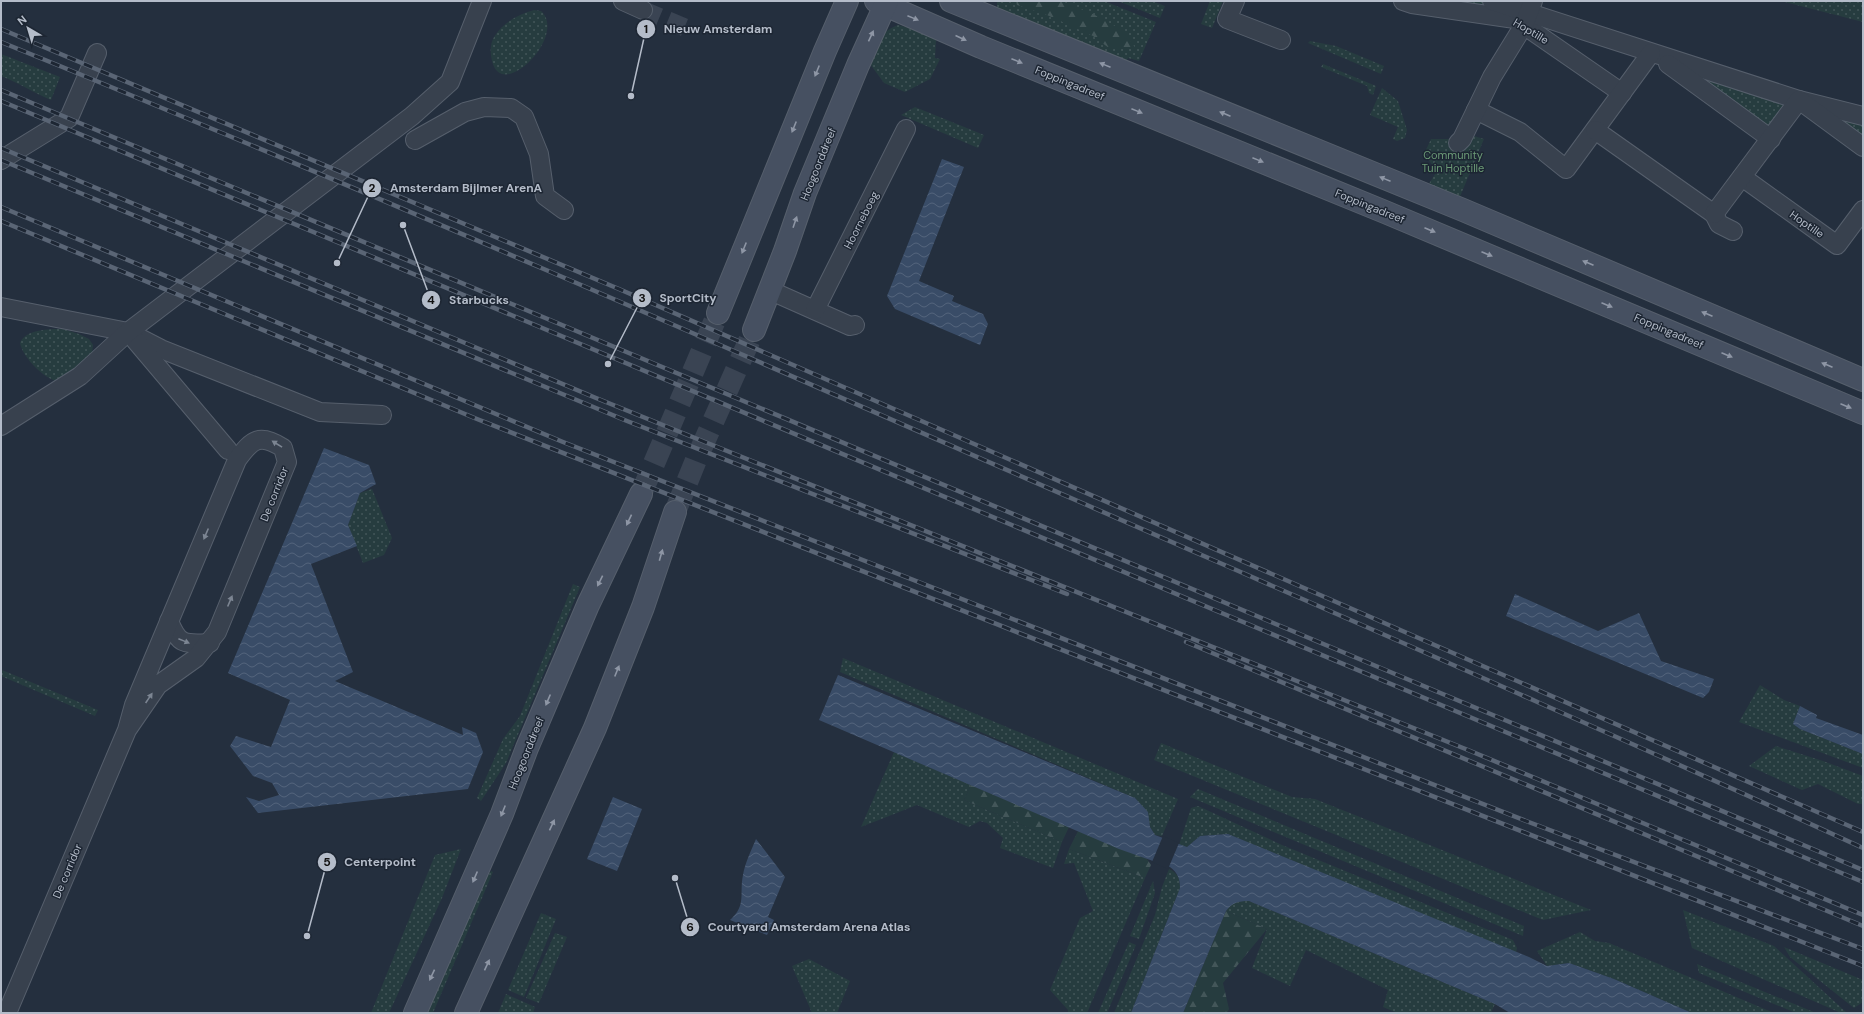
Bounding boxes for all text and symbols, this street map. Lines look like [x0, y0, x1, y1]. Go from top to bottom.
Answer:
north arrow [8, 8, 48, 48]
text: N [14, 12, 29, 28]
one-way arrow [908, 15, 920, 21]
street label: Hoptille [1511, 15, 1551, 47]
callout: Nieuw Amsterdam [636, 17, 780, 41]
text: 1 [644, 21, 648, 37]
text: Nieuw Amsterdam [664, 21, 772, 37]
one-way arrow [868, 30, 874, 41]
one-way arrow [956, 35, 967, 41]
one-way arrow [1012, 59, 1024, 65]
one-way arrow [1099, 61, 1111, 67]
street label: Foppingadreef [1033, 63, 1107, 103]
one-way arrow [813, 66, 819, 78]
one-way arrow [1132, 108, 1144, 114]
one-way arrow [1219, 111, 1231, 117]
one-way arrow [791, 122, 797, 133]
street label: Hoogoorddreef [797, 125, 839, 202]
park label: Community Tuin Hoptille [1422, 148, 1484, 175]
one-way arrow [1252, 157, 1263, 163]
one-way arrow [1378, 175, 1390, 181]
callout: Amsterdam Bijlmer ArenA [362, 176, 550, 200]
text: 2 [369, 180, 376, 196]
text: Amsterdam Bijlmer ArenA [390, 180, 543, 196]
street label: Foppingadreef [1333, 186, 1407, 226]
street label: Hoorneboeg [840, 189, 882, 251]
street label: Hoptille [1787, 207, 1827, 241]
one-way arrow [793, 216, 799, 228]
one-way arrow [1424, 228, 1436, 234]
one-way arrow [741, 242, 747, 254]
one-way arrow [1481, 252, 1493, 258]
one-way arrow [1581, 260, 1593, 266]
callout: SportCity [632, 286, 725, 310]
callout: Starbucks [421, 288, 517, 312]
text: 3 [638, 290, 646, 306]
text: SportCity [659, 290, 717, 306]
text: 4 [427, 292, 435, 308]
text: Starbucks [449, 292, 509, 308]
one-way arrow [1601, 302, 1612, 308]
street label: Foppingadreef [1632, 310, 1706, 352]
one-way arrow [1702, 311, 1713, 317]
one-way arrow [1721, 352, 1732, 358]
one-way arrow [1822, 362, 1833, 368]
one-way arrow [1841, 403, 1852, 409]
one-way arrow [271, 440, 283, 447]
street label: De corridor [257, 465, 291, 523]
one-way arrow [626, 514, 632, 526]
one-way arrow [202, 528, 208, 540]
one-way arrow [658, 548, 664, 560]
one-way arrow [597, 575, 603, 586]
one-way arrow [227, 595, 233, 606]
one-way arrow [178, 637, 190, 644]
one-way arrow [615, 664, 621, 676]
one-way arrow [145, 693, 153, 703]
one-way arrow [544, 694, 550, 706]
street label: Hoogoorddreef [505, 714, 547, 791]
one-way arrow [499, 805, 505, 817]
one-way arrow [549, 819, 555, 831]
street label: De corridor [49, 842, 85, 900]
callout: Centerpoint [317, 850, 424, 874]
text: 5 [323, 854, 331, 870]
text: Centerpoint [344, 854, 416, 870]
one-way arrow [471, 872, 477, 884]
callout: Courtyard Amsterdam Arena Atlas [680, 915, 918, 939]
text: 6 [686, 919, 694, 935]
text: Courtyard Amsterdam Arena Atlas [708, 919, 910, 935]
one-way arrow [484, 959, 490, 971]
one-way arrow [429, 969, 435, 980]

